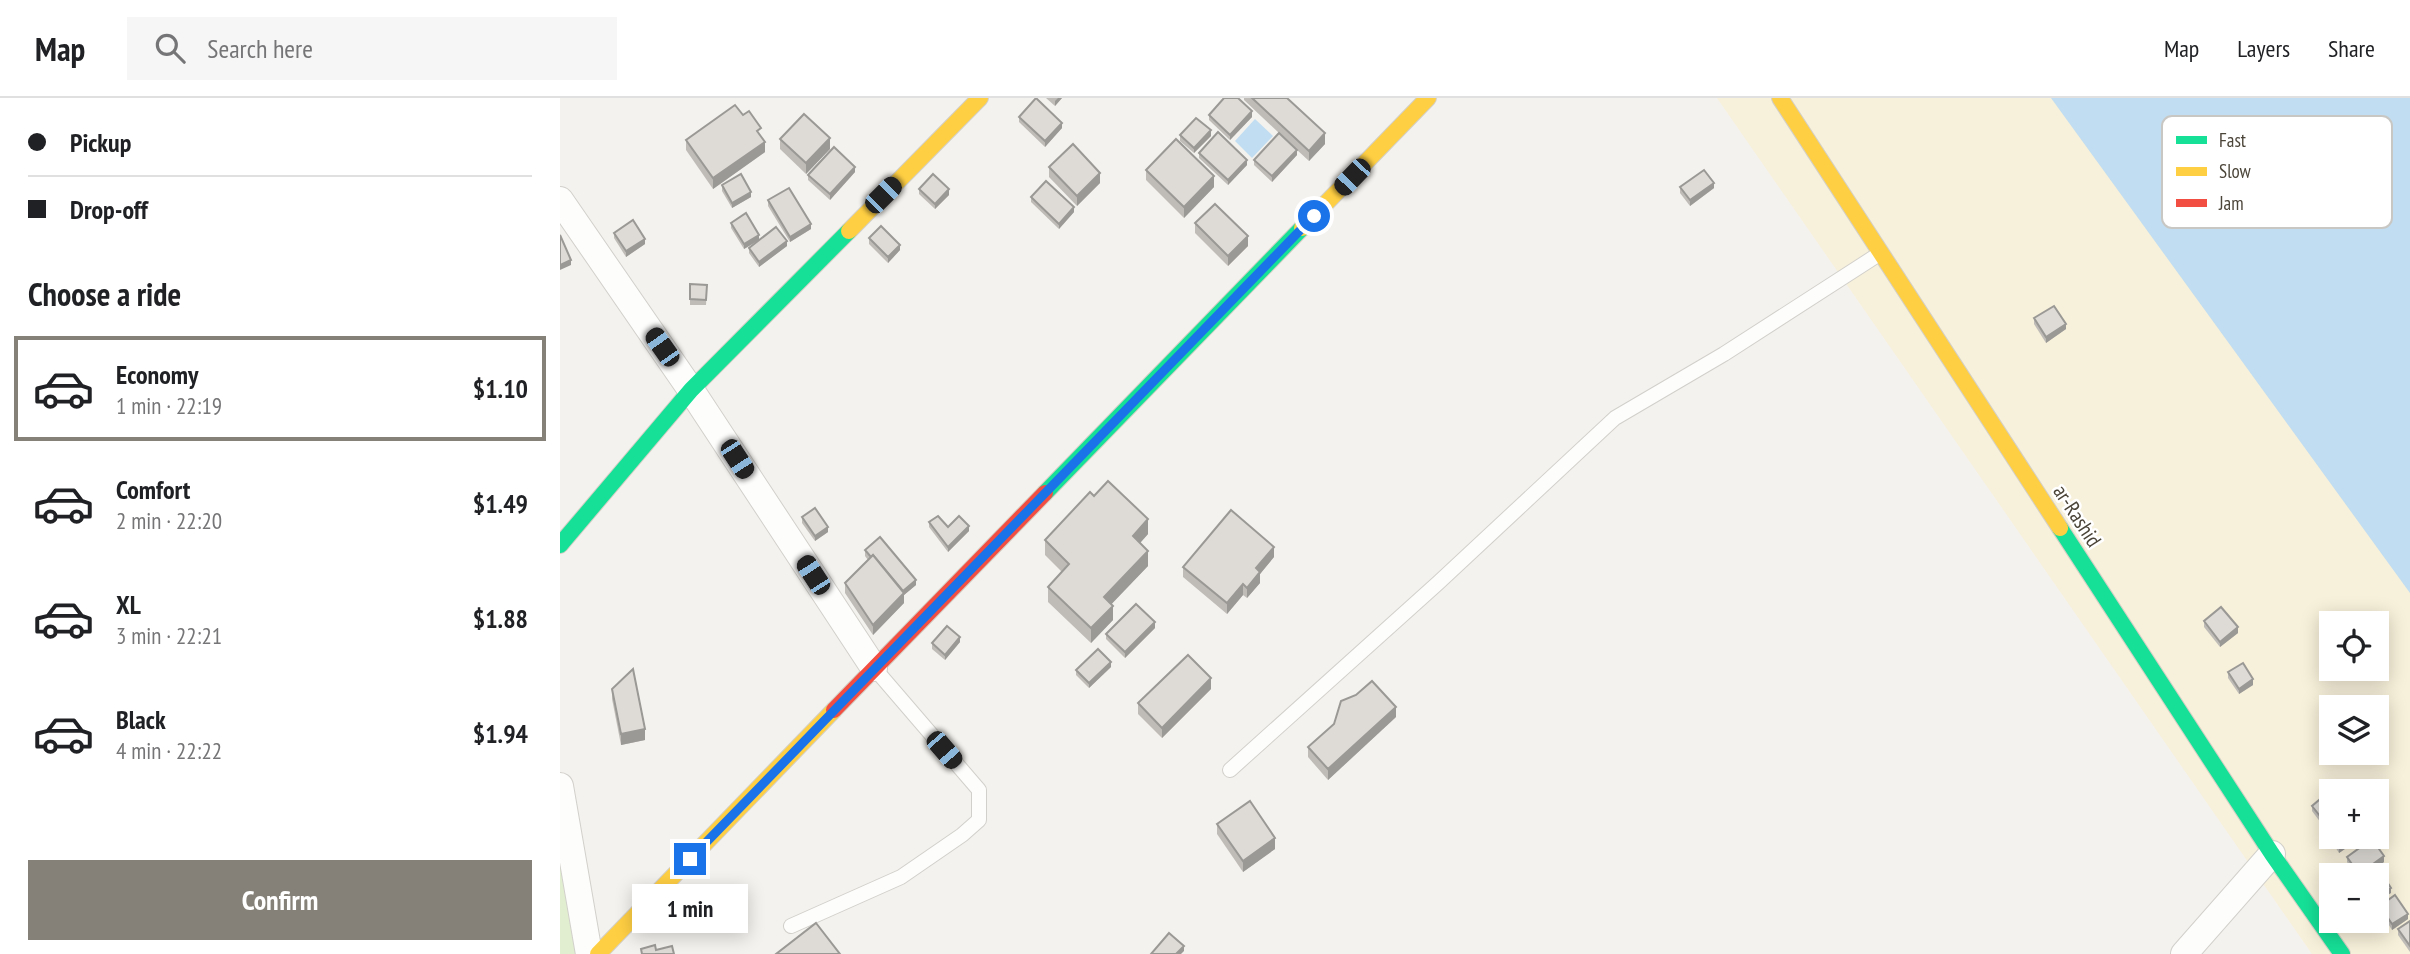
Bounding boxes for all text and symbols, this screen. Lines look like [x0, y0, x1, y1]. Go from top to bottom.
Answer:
search box [127, 17, 617, 80]
text: Map [35, 27, 85, 70]
icon: search [151, 29, 189, 67]
text: Search here [207, 32, 313, 65]
text: Map [2164, 33, 2199, 64]
text: Layers [2237, 33, 2290, 64]
text: Share [2328, 33, 2375, 64]
legend [2162, 116, 2392, 228]
text: Pickup [70, 126, 131, 159]
text: Fast [2219, 128, 2247, 152]
car [1330, 155, 1375, 199]
text: Slow [2219, 159, 2252, 183]
car [861, 173, 906, 217]
text: Jam [2218, 191, 2244, 215]
text: Drop-off [70, 193, 148, 226]
route start [1298, 200, 1330, 232]
text: Choose a ride [28, 273, 181, 315]
car [642, 324, 683, 370]
icon: car [32, 357, 95, 420]
text: Economy [116, 358, 198, 391]
text: $1.10 [473, 372, 528, 405]
text: 1 min · 22:19 [116, 391, 222, 420]
car [717, 436, 758, 482]
icon: car [32, 472, 95, 535]
text: Comfort [116, 473, 190, 506]
street label: ar-Rashid [2047, 480, 2107, 552]
text: $1.49 [473, 487, 528, 520]
text: 2 min · 22:20 [116, 506, 222, 535]
car [793, 552, 834, 598]
icon: car [32, 587, 95, 650]
text: XL [116, 588, 141, 621]
text: $1.88 [473, 602, 528, 635]
map controls [2319, 611, 2389, 933]
button: locate [2319, 611, 2389, 681]
text: 3 min · 22:21 [116, 621, 222, 650]
button: layers [2319, 695, 2389, 765]
icon: car [32, 702, 95, 765]
text: Black [116, 703, 166, 736]
text: $1.94 [473, 717, 528, 750]
car [923, 727, 966, 773]
text: 4 min · 22:22 [116, 736, 222, 765]
button: + [2319, 779, 2389, 849]
route end [674, 843, 706, 875]
button: Confirm [28, 860, 532, 940]
button: − [2319, 863, 2389, 933]
callout: 1 min [632, 884, 748, 932]
text: 1 min [667, 894, 713, 923]

